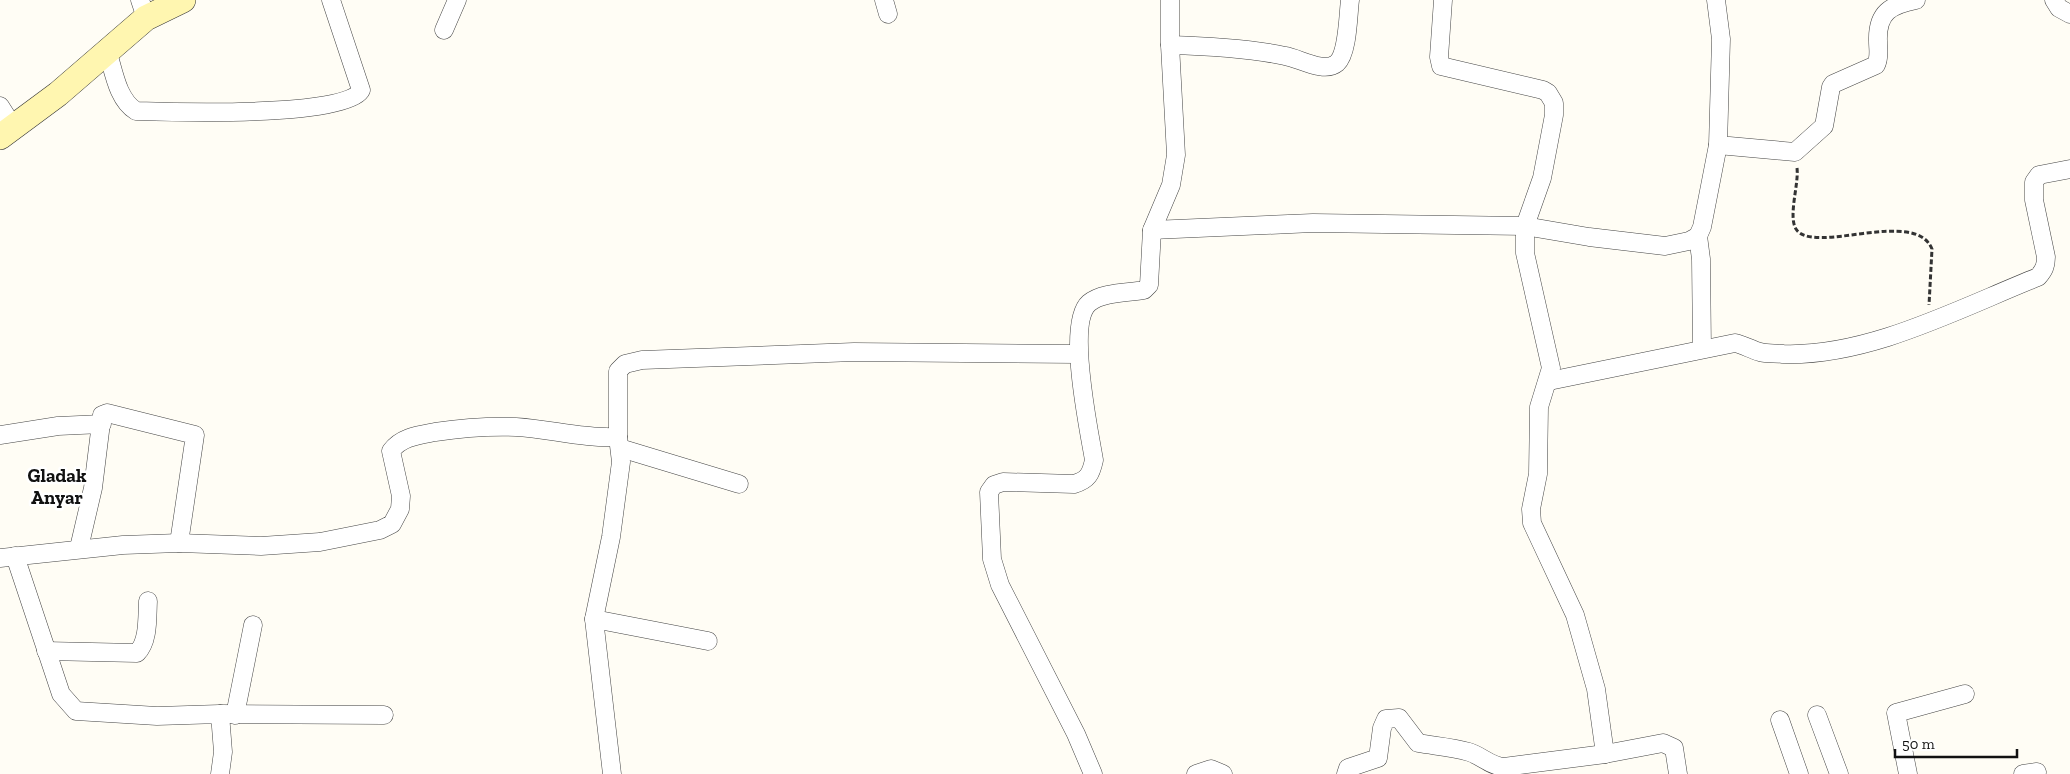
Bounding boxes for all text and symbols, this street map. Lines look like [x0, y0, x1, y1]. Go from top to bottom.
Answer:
district label: Gladak Anyar [28, 464, 87, 509]
scale bar [1895, 726, 2018, 758]
text: 50 m [1902, 735, 1935, 753]

